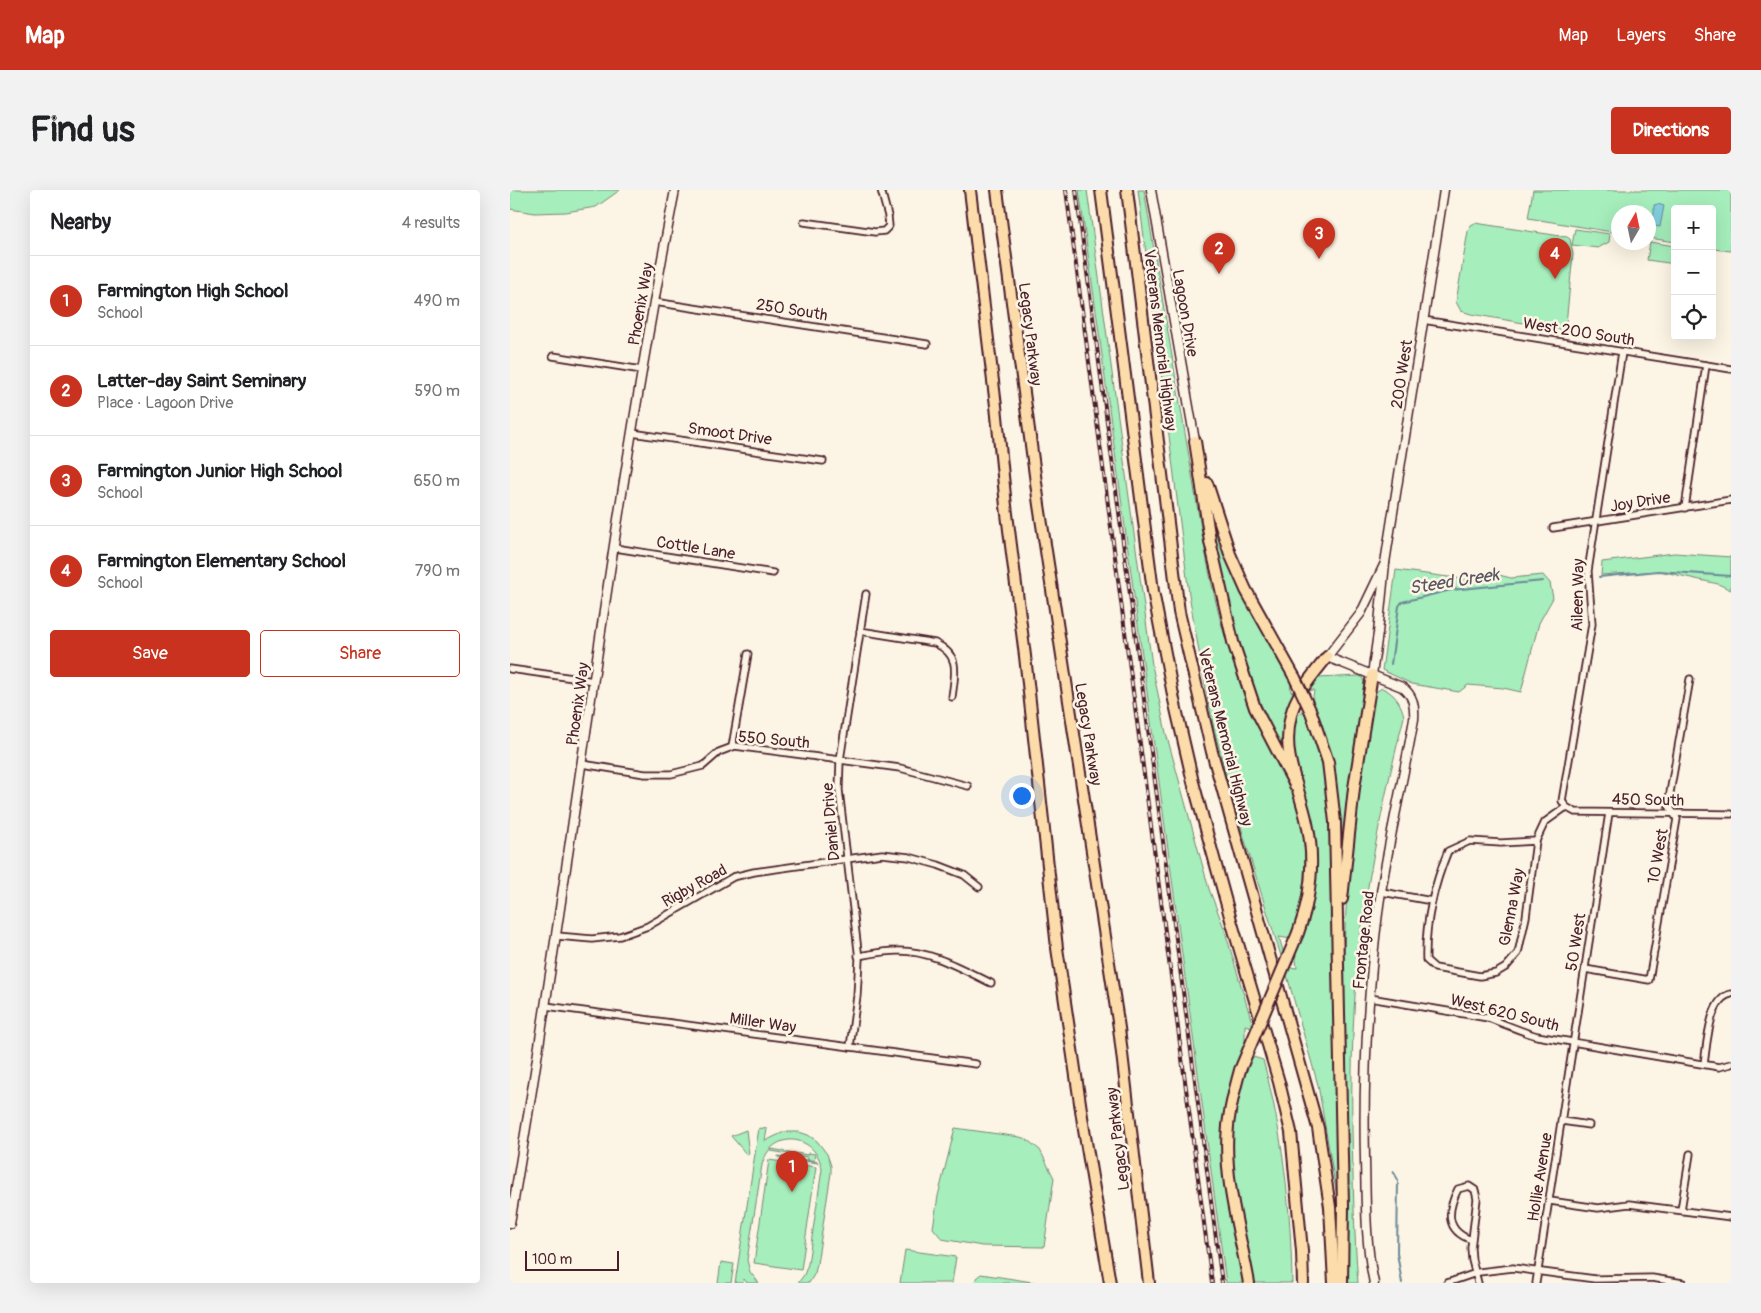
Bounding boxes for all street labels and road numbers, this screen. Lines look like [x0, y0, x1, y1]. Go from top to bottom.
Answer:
street label: Veterans Memorial Highway [1139, 248, 1181, 432]
street label: Phoenix Way [624, 261, 658, 347]
street label: Lagoon Drive [1168, 268, 1203, 358]
street label: Legacy Parkway [1014, 281, 1046, 387]
street label: 250 South [755, 294, 829, 325]
street label: West 200 South [1522, 313, 1636, 351]
street label: 200 West [1387, 338, 1417, 410]
street label: Smoot Drive [686, 418, 773, 450]
street label: Joy Drive [1609, 487, 1672, 517]
street label: Cottle Lane [655, 532, 737, 564]
street label: Aileen Way [1567, 558, 1589, 632]
street label: Veterans Memorial Highway [1193, 646, 1257, 829]
street label: Phoenix Way [562, 661, 594, 747]
street label: Legacy Parkway [1070, 681, 1106, 787]
street label: 550 South [737, 727, 810, 753]
street label: Daniel Drive [818, 782, 844, 862]
street label: 450 South [1612, 789, 1684, 811]
street label: 10 West [1643, 826, 1673, 885]
street label: Rigby Road [658, 860, 731, 912]
street label: Glenna Way [1495, 866, 1529, 948]
street label: Frontage Road [1349, 890, 1379, 990]
street label: 50 West [1562, 911, 1591, 972]
street label: West 620 South [1448, 990, 1561, 1036]
street label: Miller Way [728, 1008, 798, 1038]
street label: Legacy Parkway [1102, 1086, 1134, 1192]
street label: Hollie Avenue [1523, 1131, 1557, 1223]

